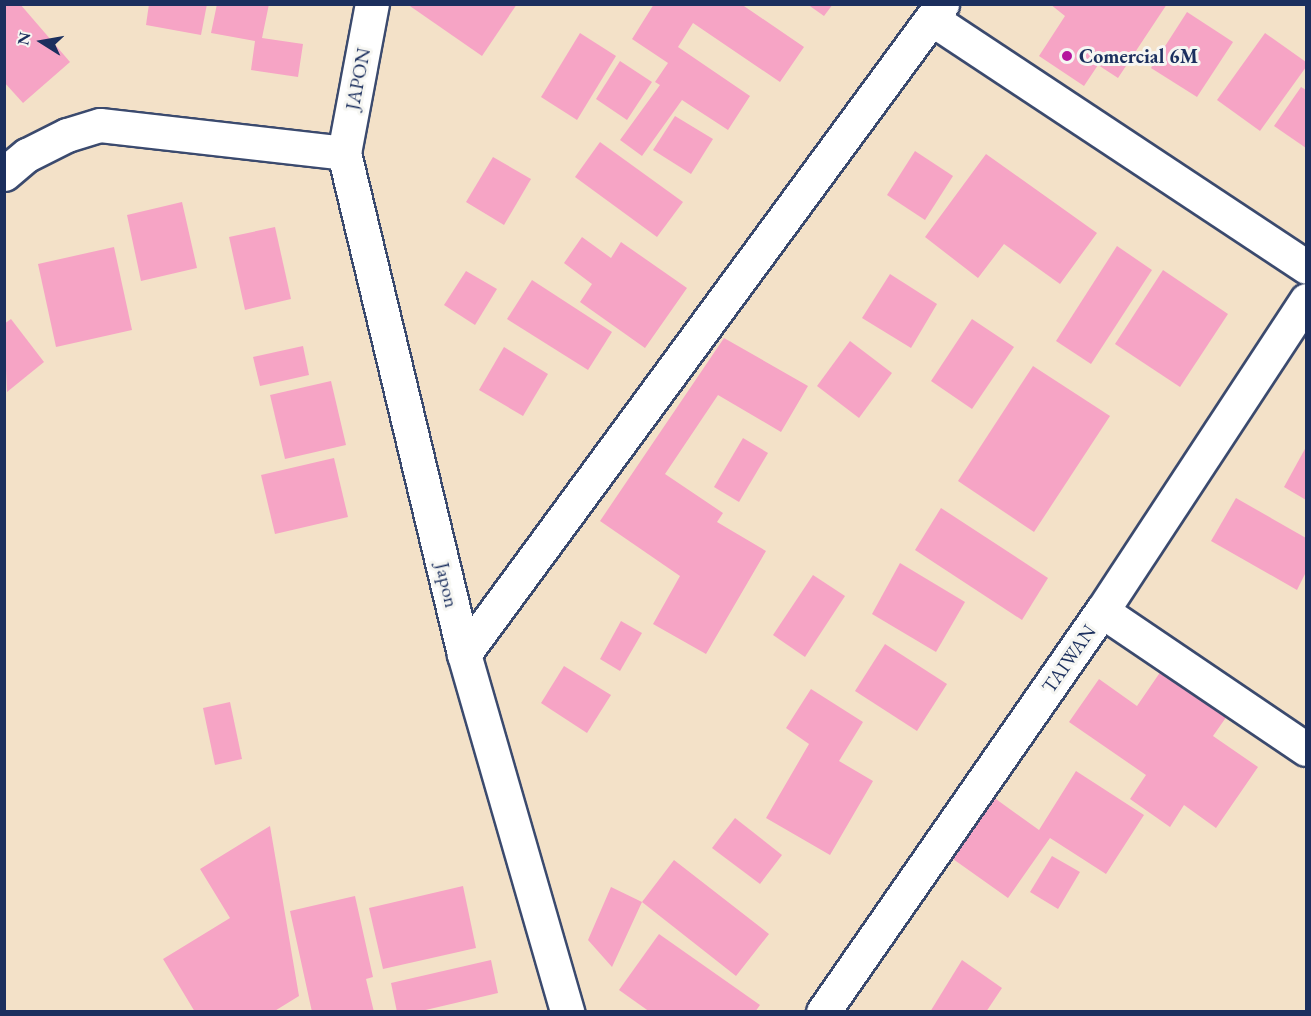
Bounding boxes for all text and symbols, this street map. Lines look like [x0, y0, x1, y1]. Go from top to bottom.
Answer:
north arrow [12, 12, 72, 72]
text: N [12, 30, 35, 47]
place label: Comercial 6M [1079, 44, 1198, 68]
street label: JAPON [340, 46, 376, 112]
marker: Comercial 6M [1060, 49, 1074, 63]
street label: Japon [430, 560, 464, 610]
street label: TAIWAN [1037, 620, 1101, 698]

